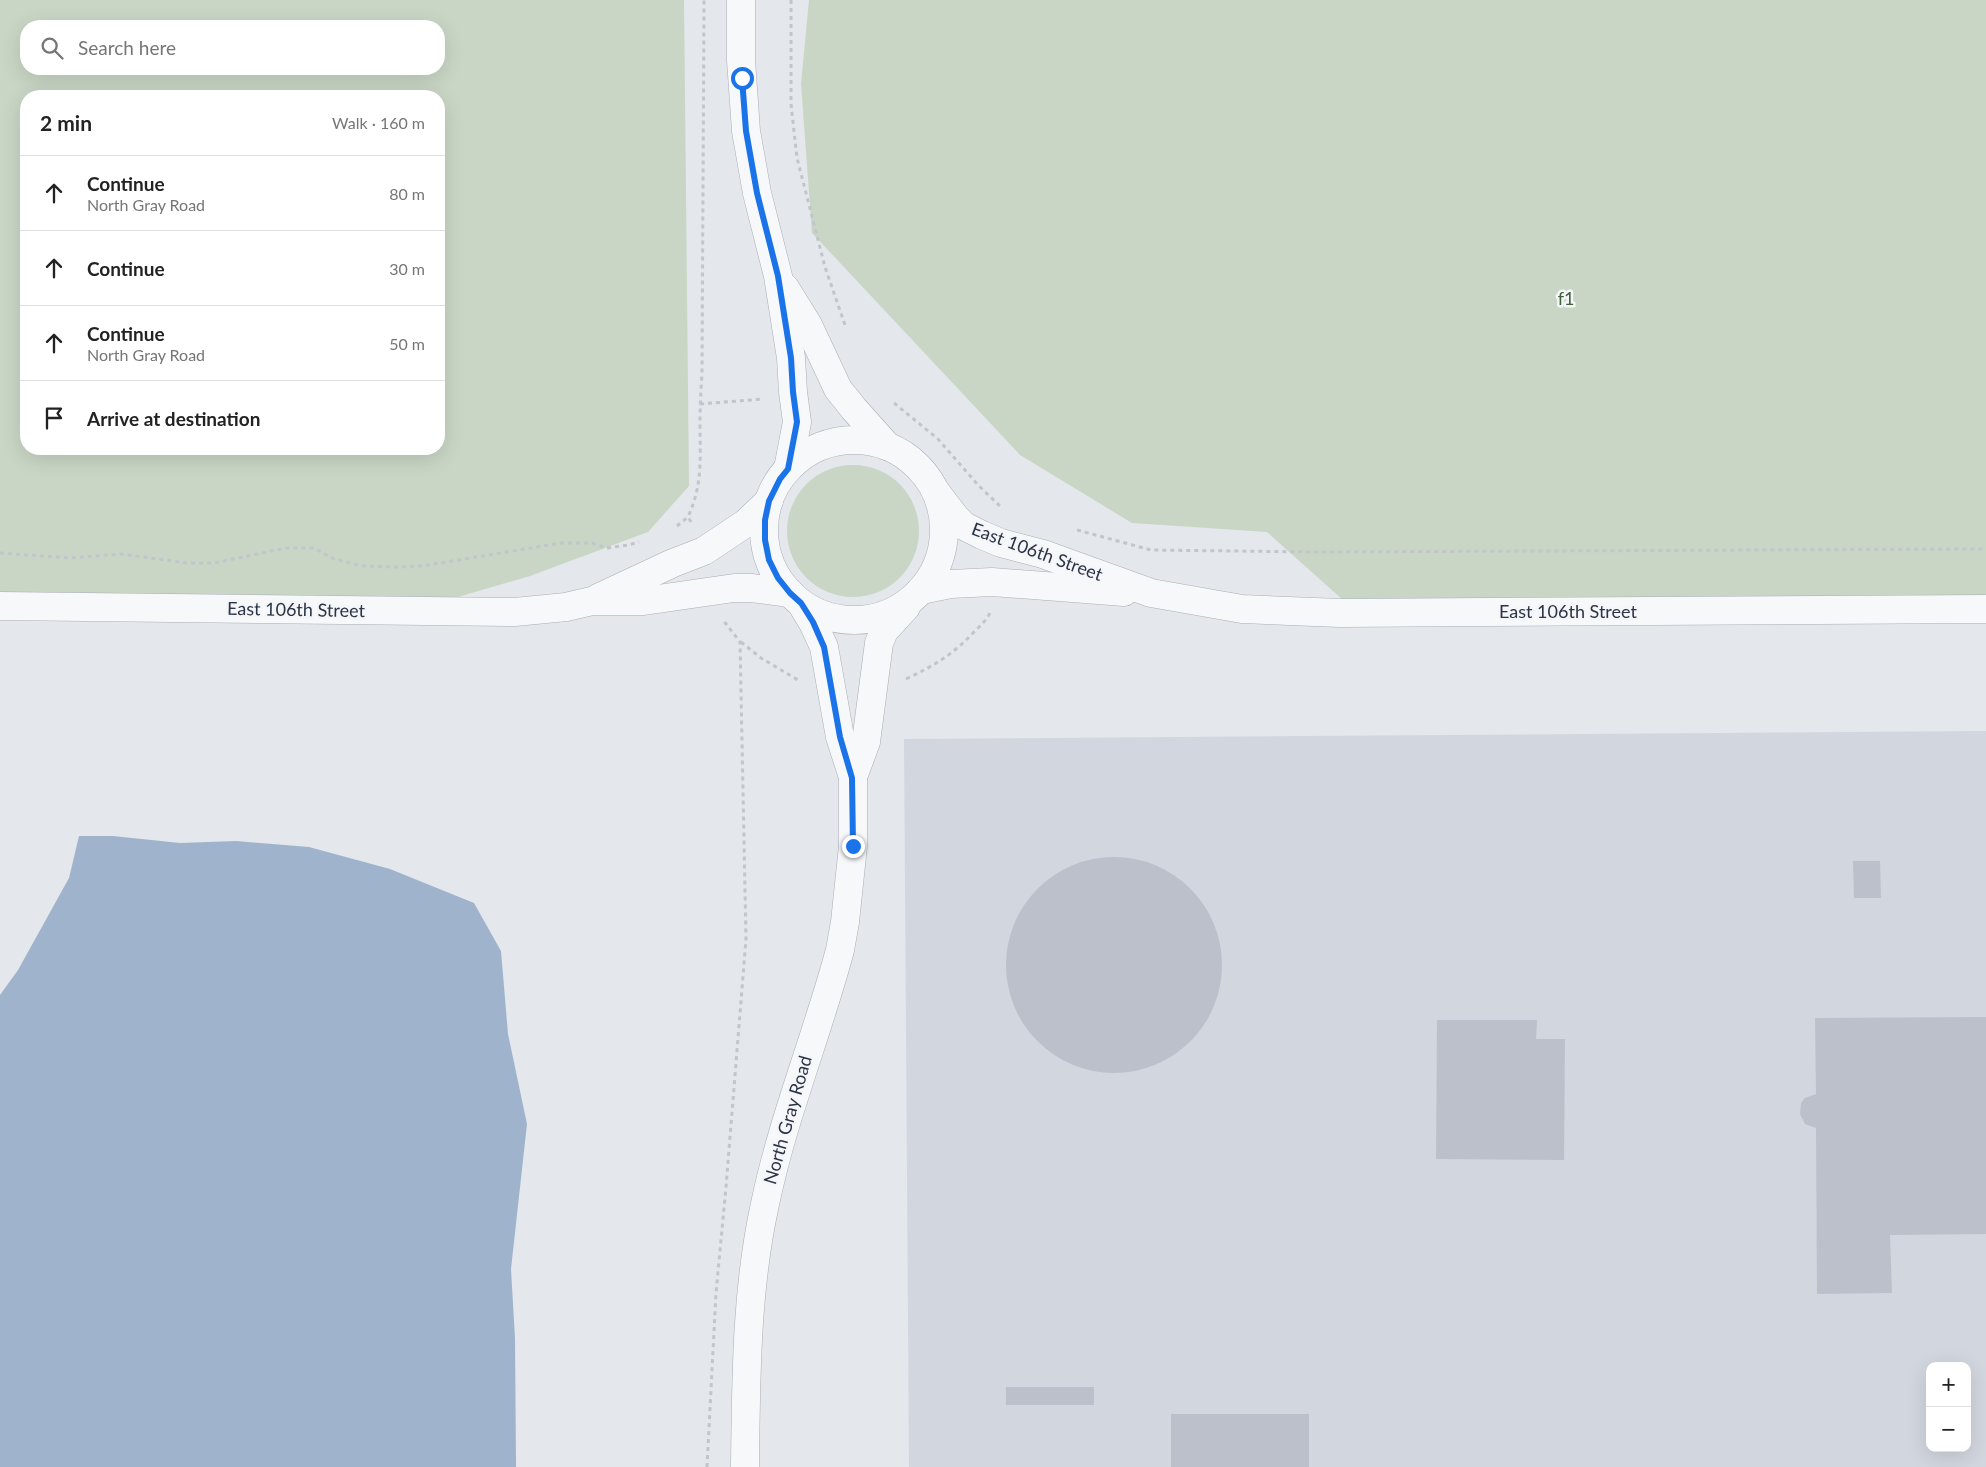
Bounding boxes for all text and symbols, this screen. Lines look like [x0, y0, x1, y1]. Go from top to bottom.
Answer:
search box [20, 20, 445, 75]
icon: search [38, 34, 66, 62]
text: Search here [78, 36, 176, 59]
route start [731, 67, 754, 90]
text: 2 min [40, 110, 92, 135]
text: Walk · 160 m [332, 113, 425, 132]
text: Continue [87, 172, 165, 195]
icon: ahead [40, 179, 68, 207]
text: 80 m [389, 184, 425, 203]
text: North Gray Road [87, 195, 205, 214]
icon: ahead [40, 254, 68, 282]
text: Continue [87, 257, 165, 280]
text: 30 m [389, 259, 425, 278]
park label: f1 [1558, 287, 1574, 309]
text: Continue [87, 322, 165, 345]
icon: ahead [40, 329, 68, 357]
text: 50 m [389, 334, 425, 353]
text: North Gray Road [87, 345, 205, 364]
icon: arrive [40, 404, 68, 432]
text: Arrive at destination [87, 407, 260, 430]
street label: East 106th Street [969, 517, 1106, 585]
street label: East 106th Street [227, 597, 366, 621]
street label: East 106th Street [1499, 600, 1637, 622]
route end [842, 835, 865, 858]
street label: North Gray Road [758, 1053, 816, 1187]
map controls [1926, 1362, 1971, 1452]
button: + [1926, 1362, 1971, 1407]
button: − [1926, 1407, 1971, 1452]

